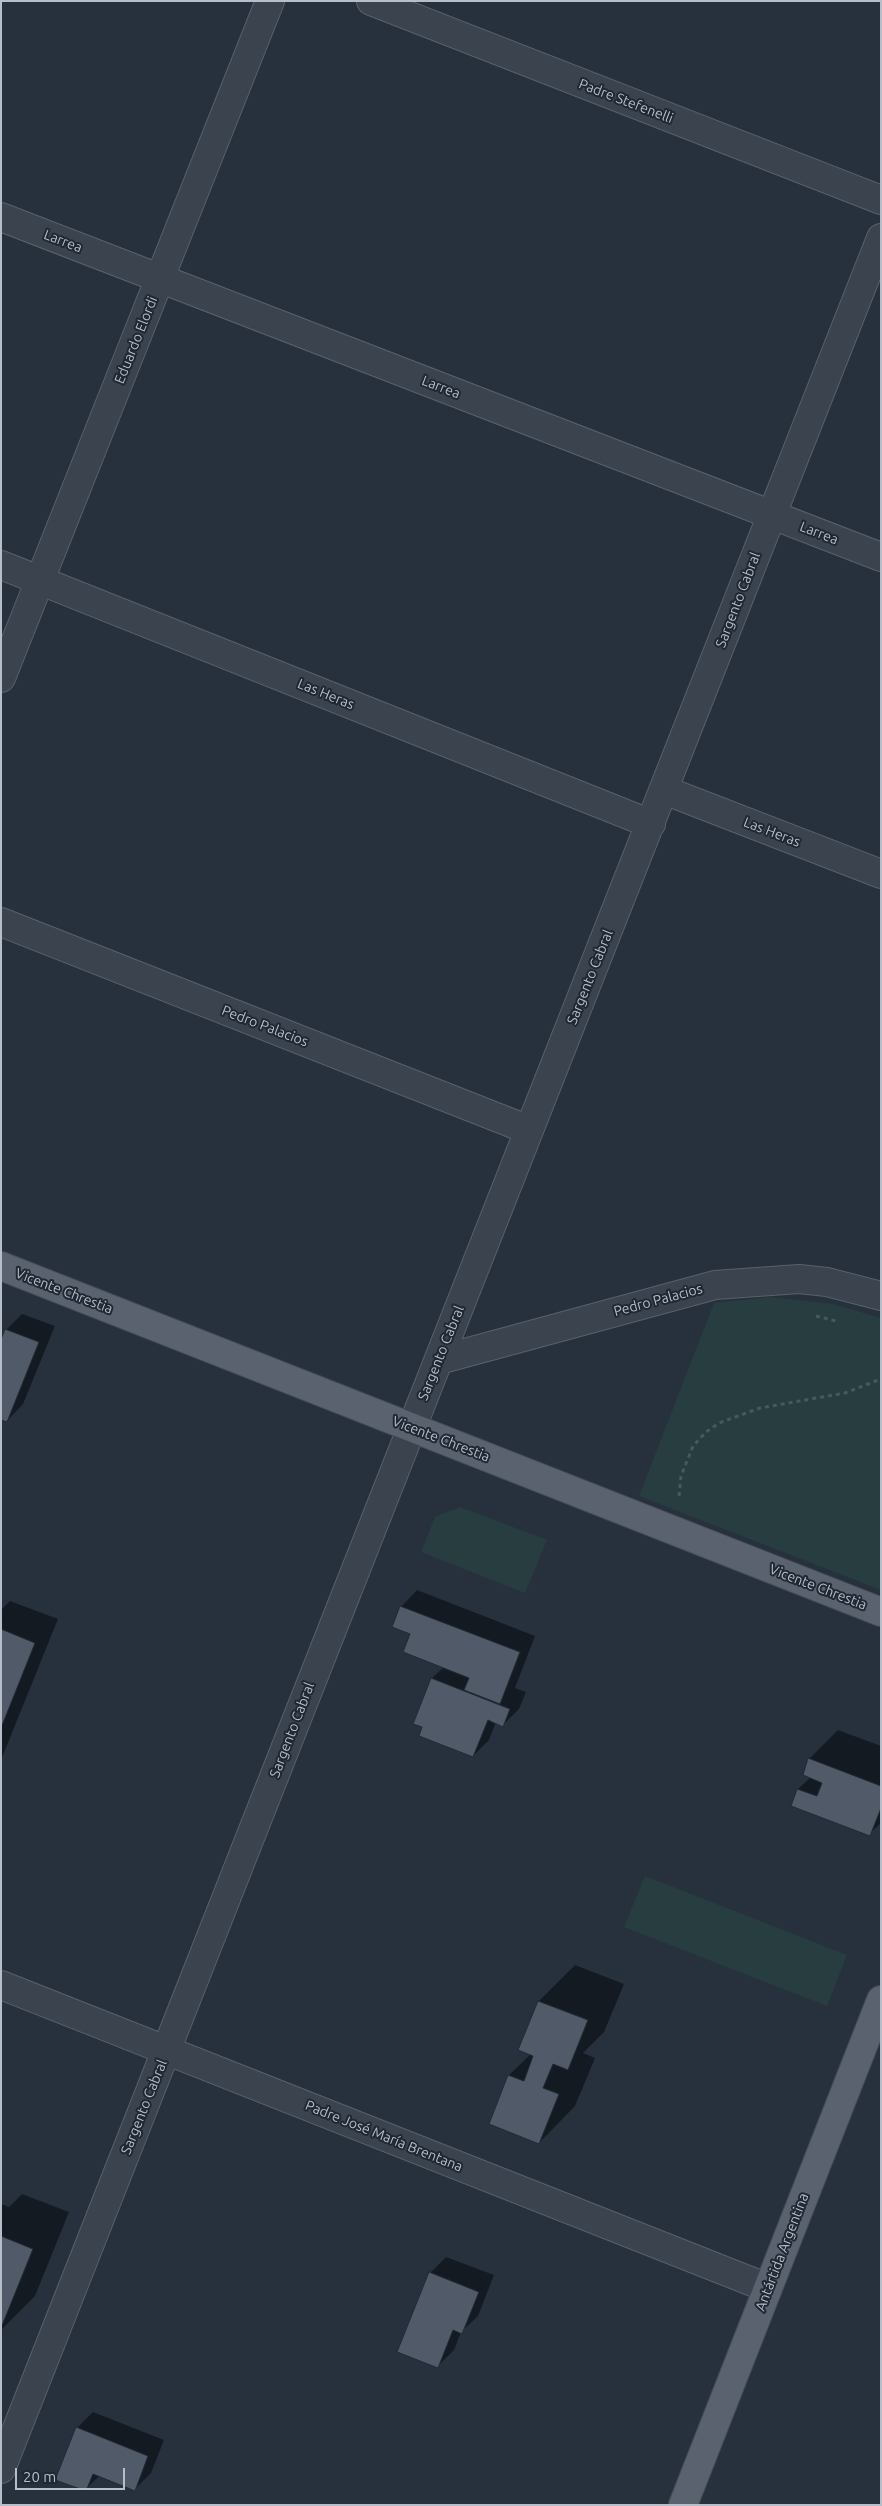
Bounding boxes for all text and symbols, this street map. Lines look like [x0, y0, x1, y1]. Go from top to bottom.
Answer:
street label: Padre Stefenelli [576, 75, 676, 127]
street label: Larrea [41, 226, 85, 256]
street label: Eduardo Elordi [111, 294, 161, 386]
street label: Larrea [419, 372, 463, 402]
street label: Larrea [797, 518, 841, 548]
street label: Sargento Cabral [712, 550, 764, 650]
street label: Las Heras [295, 675, 357, 713]
street label: Las Heras [741, 813, 803, 851]
street label: Sargento Cabral [563, 927, 617, 1027]
street label: Pedro Palacios [219, 1002, 311, 1050]
street label: Vicente Chrestia [13, 1265, 115, 1317]
street label: Pedro Palacios [612, 1280, 704, 1320]
street label: Sargento Cabral [414, 1303, 468, 1403]
street label: Vicente Chrestia [390, 1413, 492, 1465]
street label: Vicente Chrestia [767, 1561, 869, 1613]
street label: Sargento Cabral [266, 1680, 318, 1780]
street label: Sargento Cabral [117, 2057, 171, 2157]
street label: Padre José María Brentana [303, 2097, 465, 2175]
street label: Antártida Argentina [752, 2191, 812, 2313]
scale bar [18, 2458, 128, 2490]
text: 20 m [23, 2468, 56, 2485]

